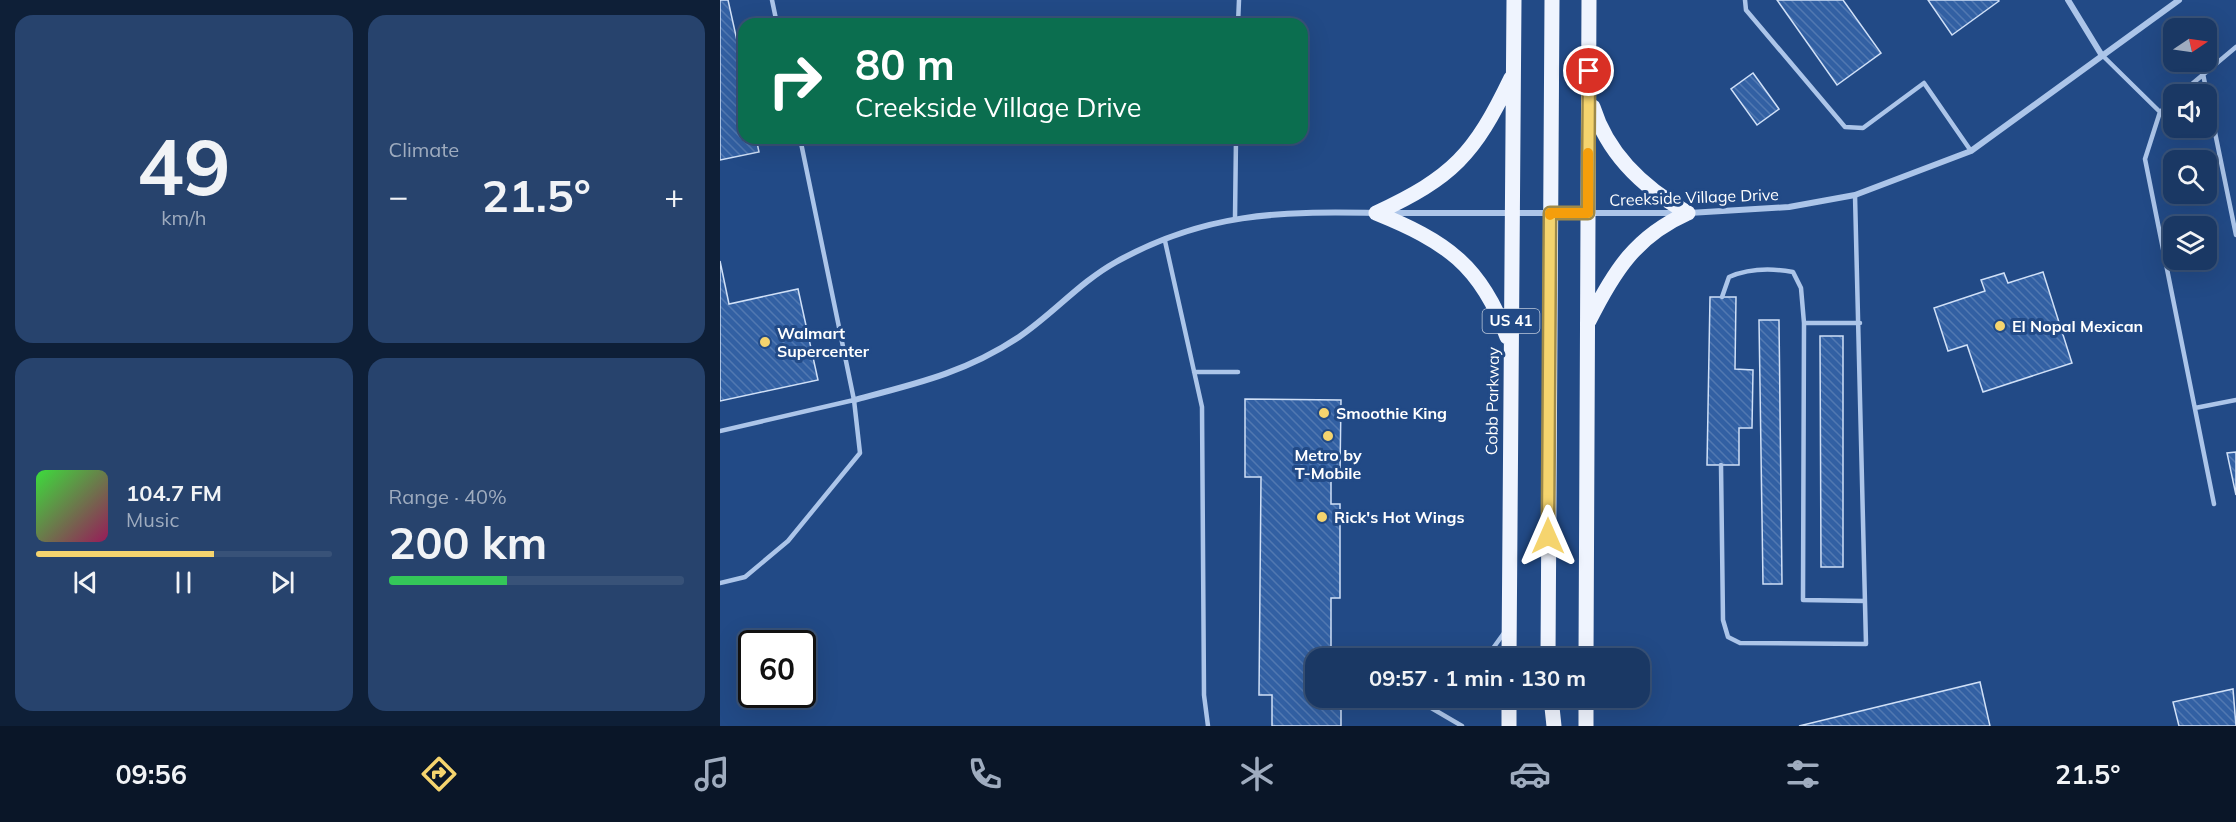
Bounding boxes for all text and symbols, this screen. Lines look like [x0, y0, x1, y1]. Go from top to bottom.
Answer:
north arrow [2163, 18, 2217, 72]
map controls [2163, 18, 2217, 270]
text: 80 m [855, 38, 955, 91]
icon: right [756, 42, 834, 120]
pin [1563, 45, 1614, 96]
icon: arrive [1572, 54, 1605, 87]
button: sound [2163, 84, 2217, 138]
text: Creekside Village Drive [855, 90, 1141, 124]
text: 49 [137, 117, 231, 215]
text: Climate [389, 137, 459, 162]
button: search [2163, 150, 2217, 204]
text: 21.5° [482, 167, 591, 223]
text: − [389, 175, 408, 216]
text: + [664, 175, 684, 216]
street label: Creekside Village Drive [1609, 184, 1779, 210]
text: km/h [161, 205, 206, 230]
button: layers [2163, 216, 2217, 270]
road number: US 41 [1482, 309, 1540, 333]
place label: El Nopal Mexican [2012, 316, 2143, 336]
marker: El Nopal Mexican [1993, 319, 2007, 333]
place label: Walmart Supercenter [777, 323, 870, 361]
marker: Walmart Supercenter [758, 335, 772, 349]
street label: Cobb Parkway [1481, 346, 1503, 455]
place label: Smoothie King [1336, 403, 1447, 423]
marker: Smoothie King [1317, 406, 1331, 420]
marker: Metro by T-Mobile [1321, 429, 1335, 443]
place label: Metro by T-Mobile [1294, 445, 1362, 483]
text: 104.7 FM [126, 479, 222, 507]
text: Range · 40% [389, 484, 507, 509]
position arrow [1516, 504, 1580, 568]
text: Music [126, 507, 179, 532]
place label: Rick's Hot Wings [1334, 507, 1465, 527]
marker: Rick's Hot Wings [1315, 510, 1329, 524]
text: 200 km [389, 514, 547, 570]
icon: previous [69, 566, 102, 599]
icon: pause [167, 566, 200, 599]
icon: next [266, 566, 299, 599]
speed limit sign: 60 [738, 630, 816, 708]
text: 09:57 · 1 min · 130 m [1369, 664, 1586, 692]
icon: directions [418, 753, 460, 795]
icon: music [691, 753, 733, 795]
icon: phone [964, 753, 1006, 795]
icon: climate [1236, 753, 1278, 795]
icon: car [1509, 753, 1551, 795]
icon: filters [1782, 753, 1824, 795]
text: 09:56 [115, 757, 187, 791]
text: 21.5° [2055, 757, 2120, 791]

